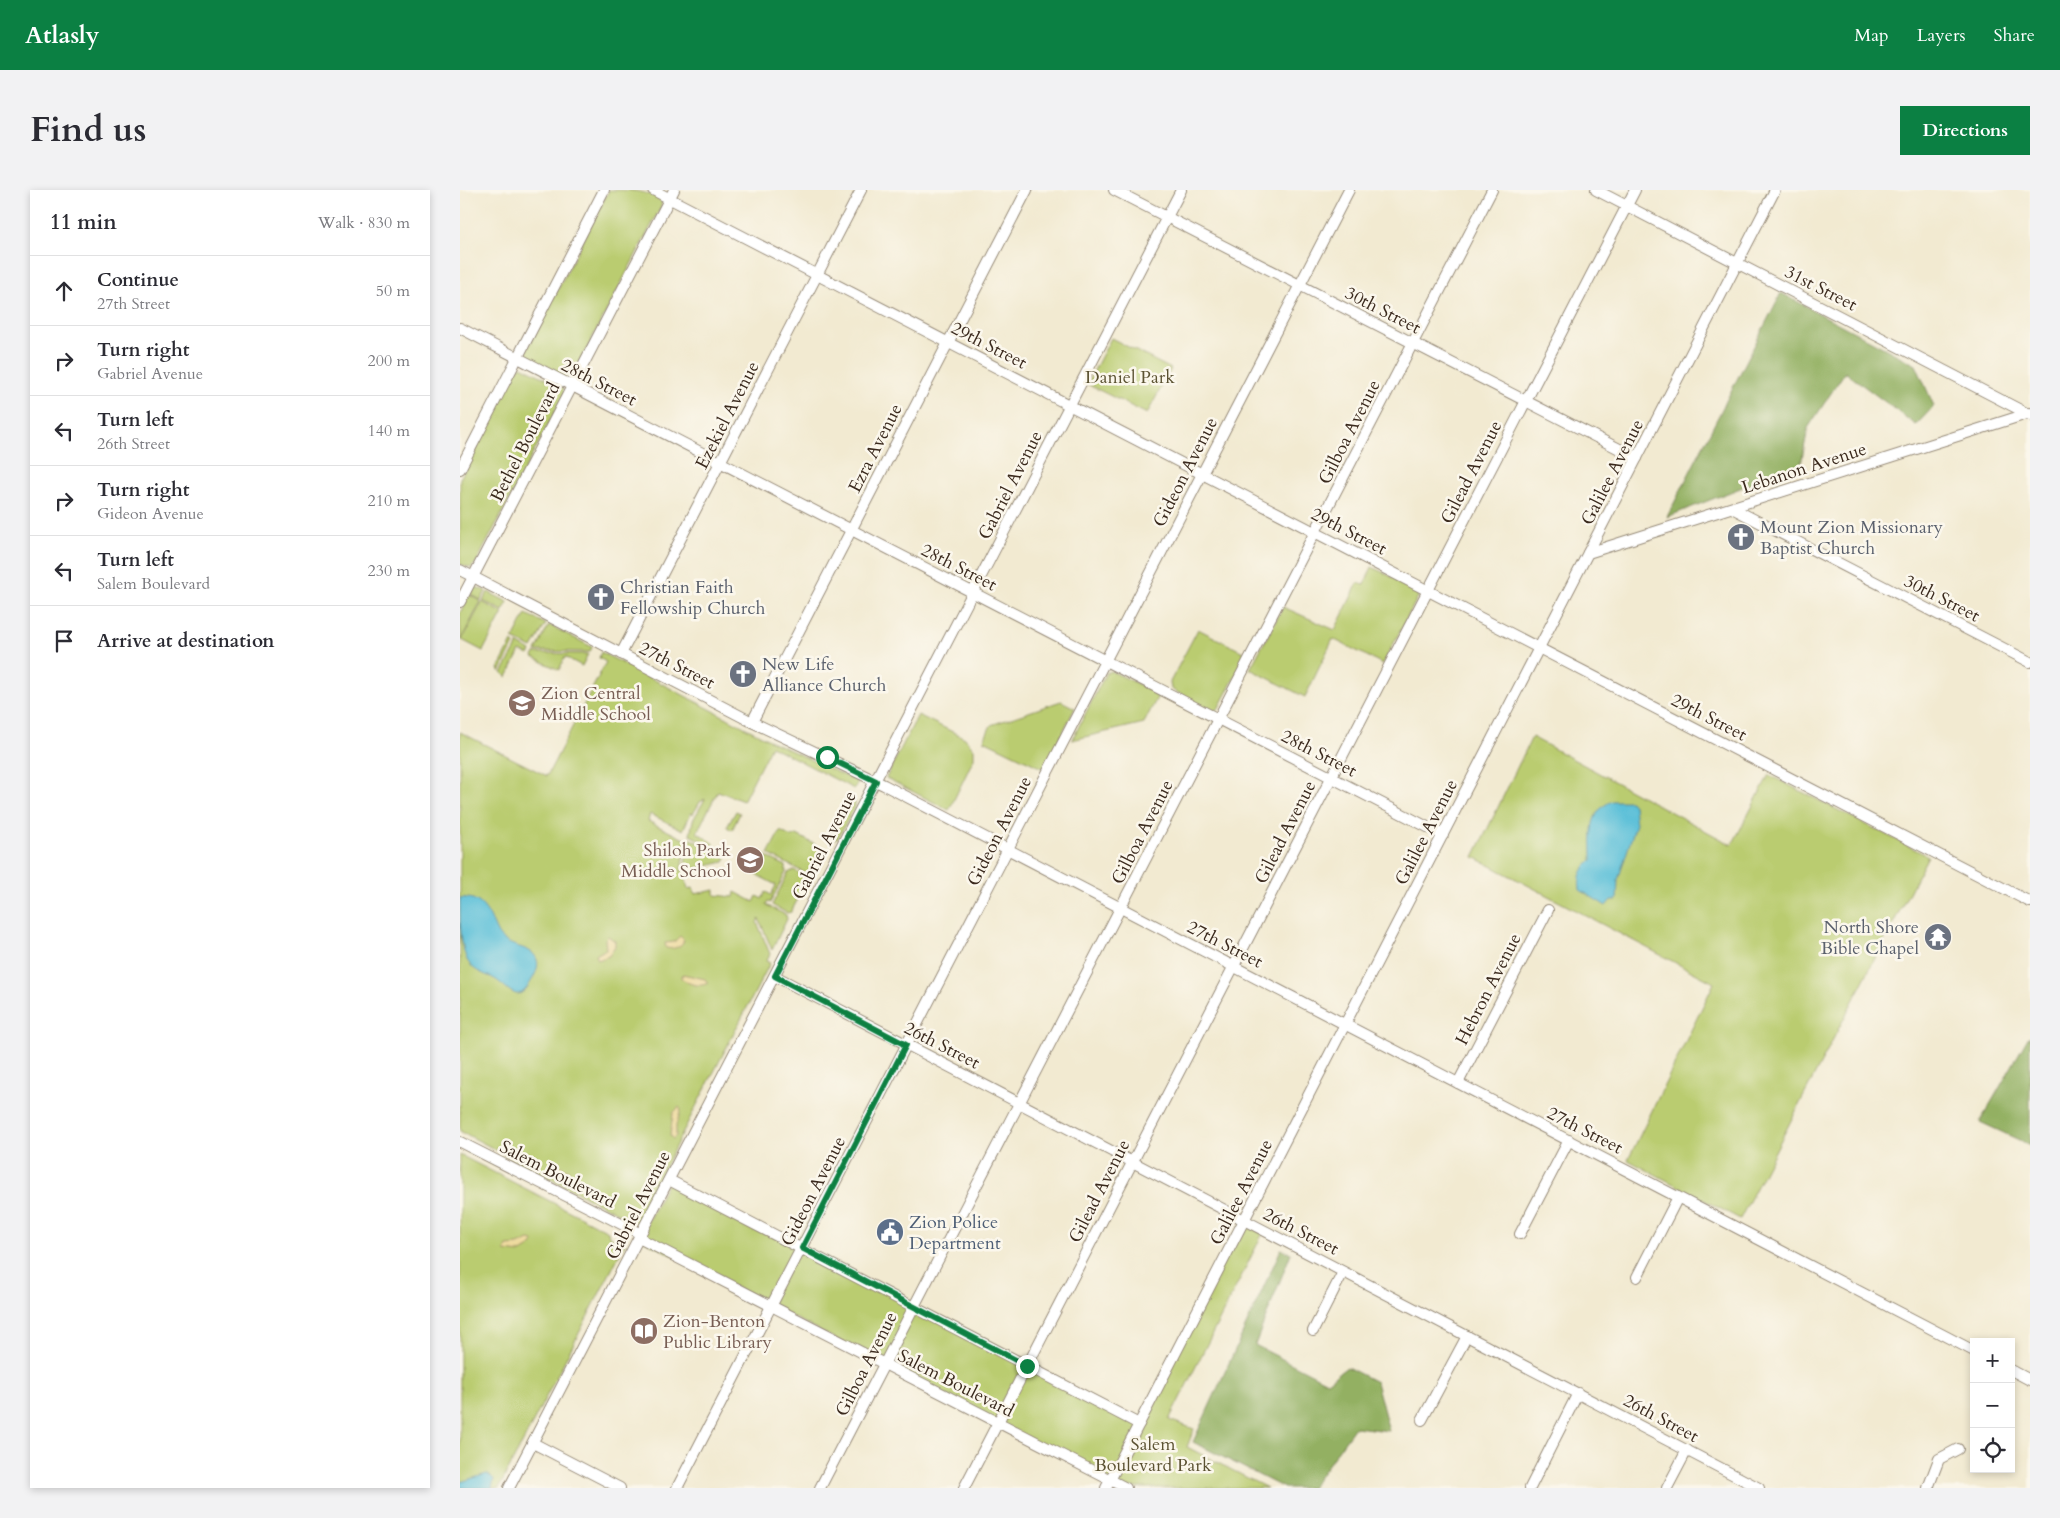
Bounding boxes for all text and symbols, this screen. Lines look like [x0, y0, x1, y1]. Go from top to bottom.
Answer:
text: Atlasly [25, 19, 99, 52]
text: Map [1854, 23, 1889, 48]
text: Layers [1917, 23, 1966, 48]
text: Share [1994, 23, 2035, 48]
text: Find us [30, 106, 146, 154]
button: Directions [1900, 106, 2030, 155]
text: 11 min [50, 208, 117, 237]
text: Walk · 830 m [318, 212, 410, 234]
street label: 31st Street [1780, 260, 1862, 317]
text: Continue [97, 267, 179, 293]
icon: ahead [50, 277, 78, 305]
text: 50 m [376, 280, 410, 302]
street label: 30th Street [1340, 281, 1425, 340]
text: 27th Street [97, 293, 170, 315]
street label: 29th Street [946, 316, 1031, 375]
text: Turn right [97, 337, 189, 363]
icon: right [50, 347, 78, 375]
text: 200 m [368, 350, 410, 372]
street label: 28th Street [556, 353, 641, 412]
street label: Ezekiel Avenue [690, 357, 765, 473]
text: Gabriel Avenue [97, 363, 203, 385]
park label: Daniel Park [1085, 365, 1175, 390]
street label: Gilboa Avenue [1312, 376, 1387, 489]
street label: Bethel Boulevard [485, 378, 567, 506]
street label: Ezra Avenue [842, 399, 909, 497]
text: Turn left [97, 407, 174, 433]
street label: Gideon Avenue [1147, 413, 1224, 531]
street label: Galilee Avenue [1575, 415, 1650, 529]
street label: Gilead Avenue [1435, 416, 1508, 528]
icon: left [50, 417, 78, 445]
text: 140 m [368, 420, 410, 442]
street label: Gabriel Avenue [972, 426, 1049, 544]
text: 26th Street [97, 433, 170, 455]
street label: Lebanon Avenue [1739, 437, 1870, 500]
text: Turn right [97, 477, 189, 503]
icon: right [50, 487, 78, 515]
text: 210 m [368, 490, 410, 512]
street label: 29th Street [1306, 502, 1391, 561]
text: Gideon Avenue [97, 503, 204, 525]
place label: Mount Zion Missionary Baptist Church [1760, 515, 1943, 561]
church icon: Mount Zion Missionary Baptist Church [1726, 522, 1756, 552]
street label: 28th Street [916, 538, 1001, 597]
text: Turn left [97, 547, 174, 573]
icon: left [50, 557, 78, 585]
text: 230 m [368, 560, 410, 582]
street label: 30th Street [1899, 569, 1984, 628]
text: Salem Boulevard [97, 573, 210, 595]
place label: Christian Faith Fellowship Church [620, 575, 765, 621]
church icon: Christian Faith Fellowship Church [586, 582, 616, 612]
icon: arrive [50, 627, 78, 655]
text: Arrive at destination [97, 628, 274, 654]
street label: 27th Street [634, 636, 719, 695]
place label: New Life Alliance Church [762, 652, 887, 698]
church icon: New Life Alliance Church [728, 659, 758, 689]
place label: Zion Central Middle School [541, 681, 651, 727]
school or university icon: Zion Central Middle School [507, 688, 537, 718]
street label: 29th Street [1666, 688, 1751, 747]
street label: 28th Street [1276, 724, 1361, 783]
route start [816, 746, 839, 769]
street label: Gideon Avenue [961, 772, 1038, 890]
street label: Galilee Avenue [1389, 775, 1464, 889]
street label: Gilboa Avenue [1105, 776, 1180, 889]
street label: Gilead Avenue [1249, 776, 1322, 888]
street label: Gabriel Avenue [786, 786, 863, 904]
place label: Shiloh Park Middle School [621, 838, 731, 884]
school or university icon: Shiloh Park Middle School [735, 845, 765, 875]
street label: 27th Street [1182, 915, 1267, 974]
place label: North Shore Bible Chapel [1821, 915, 1919, 961]
temple icon: North Shore Bible Chapel [1923, 922, 1953, 952]
street label: Hebron Avenue [1449, 929, 1527, 1050]
street label: 26th Street [899, 1016, 984, 1075]
street label: 27th Street [1542, 1101, 1627, 1160]
street label: Gideon Avenue [775, 1132, 852, 1250]
street label: Salem Boulevard [495, 1134, 621, 1215]
street label: Gilead Avenue [1063, 1135, 1136, 1247]
street label: Galilee Avenue [1204, 1135, 1279, 1249]
street label: Gabriel Avenue [600, 1146, 677, 1264]
street label: 26th Street [1258, 1202, 1343, 1261]
place label: Zion Police Department [909, 1210, 1001, 1256]
public building icon: Zion Police Department [875, 1217, 905, 1247]
street label: Gilboa Avenue [829, 1308, 904, 1421]
place label: Zion-Benton Public Library [663, 1309, 772, 1355]
library icon: Zion-Benton Public Library [629, 1316, 659, 1346]
map controls [1970, 1338, 2015, 1473]
button: + [1970, 1338, 2015, 1383]
street label: Salem Boulevard [893, 1343, 1019, 1424]
route end [1016, 1355, 1039, 1378]
button: − [1970, 1383, 2015, 1428]
street label: 26th Street [1619, 1388, 1703, 1449]
button: locate [1970, 1428, 2015, 1473]
park label: Salem Boulevard Park [1094, 1432, 1212, 1478]

